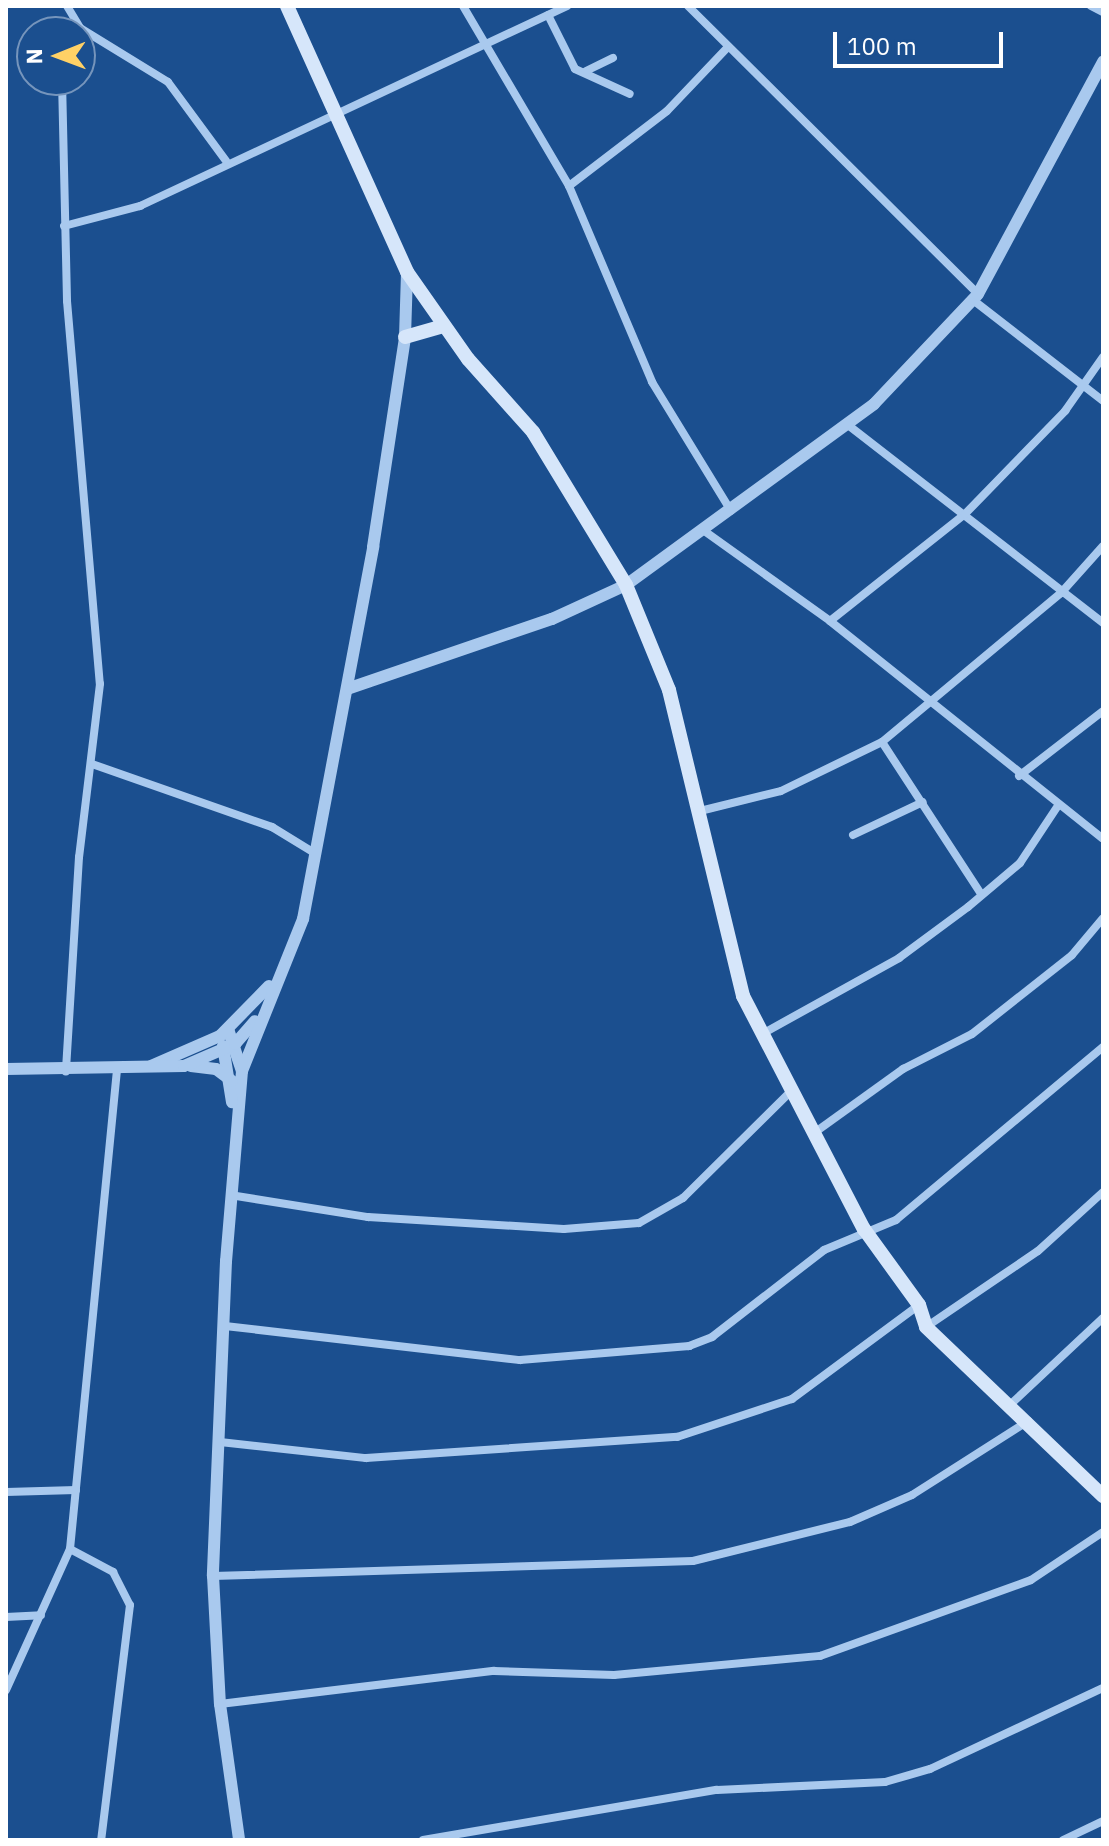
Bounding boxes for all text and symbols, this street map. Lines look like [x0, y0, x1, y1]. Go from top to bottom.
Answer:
north arrow [16, 16, 96, 96]
scale bar [837, 16, 1007, 66]
text: 100 m [847, 30, 917, 62]
text: N [19, 48, 48, 65]

